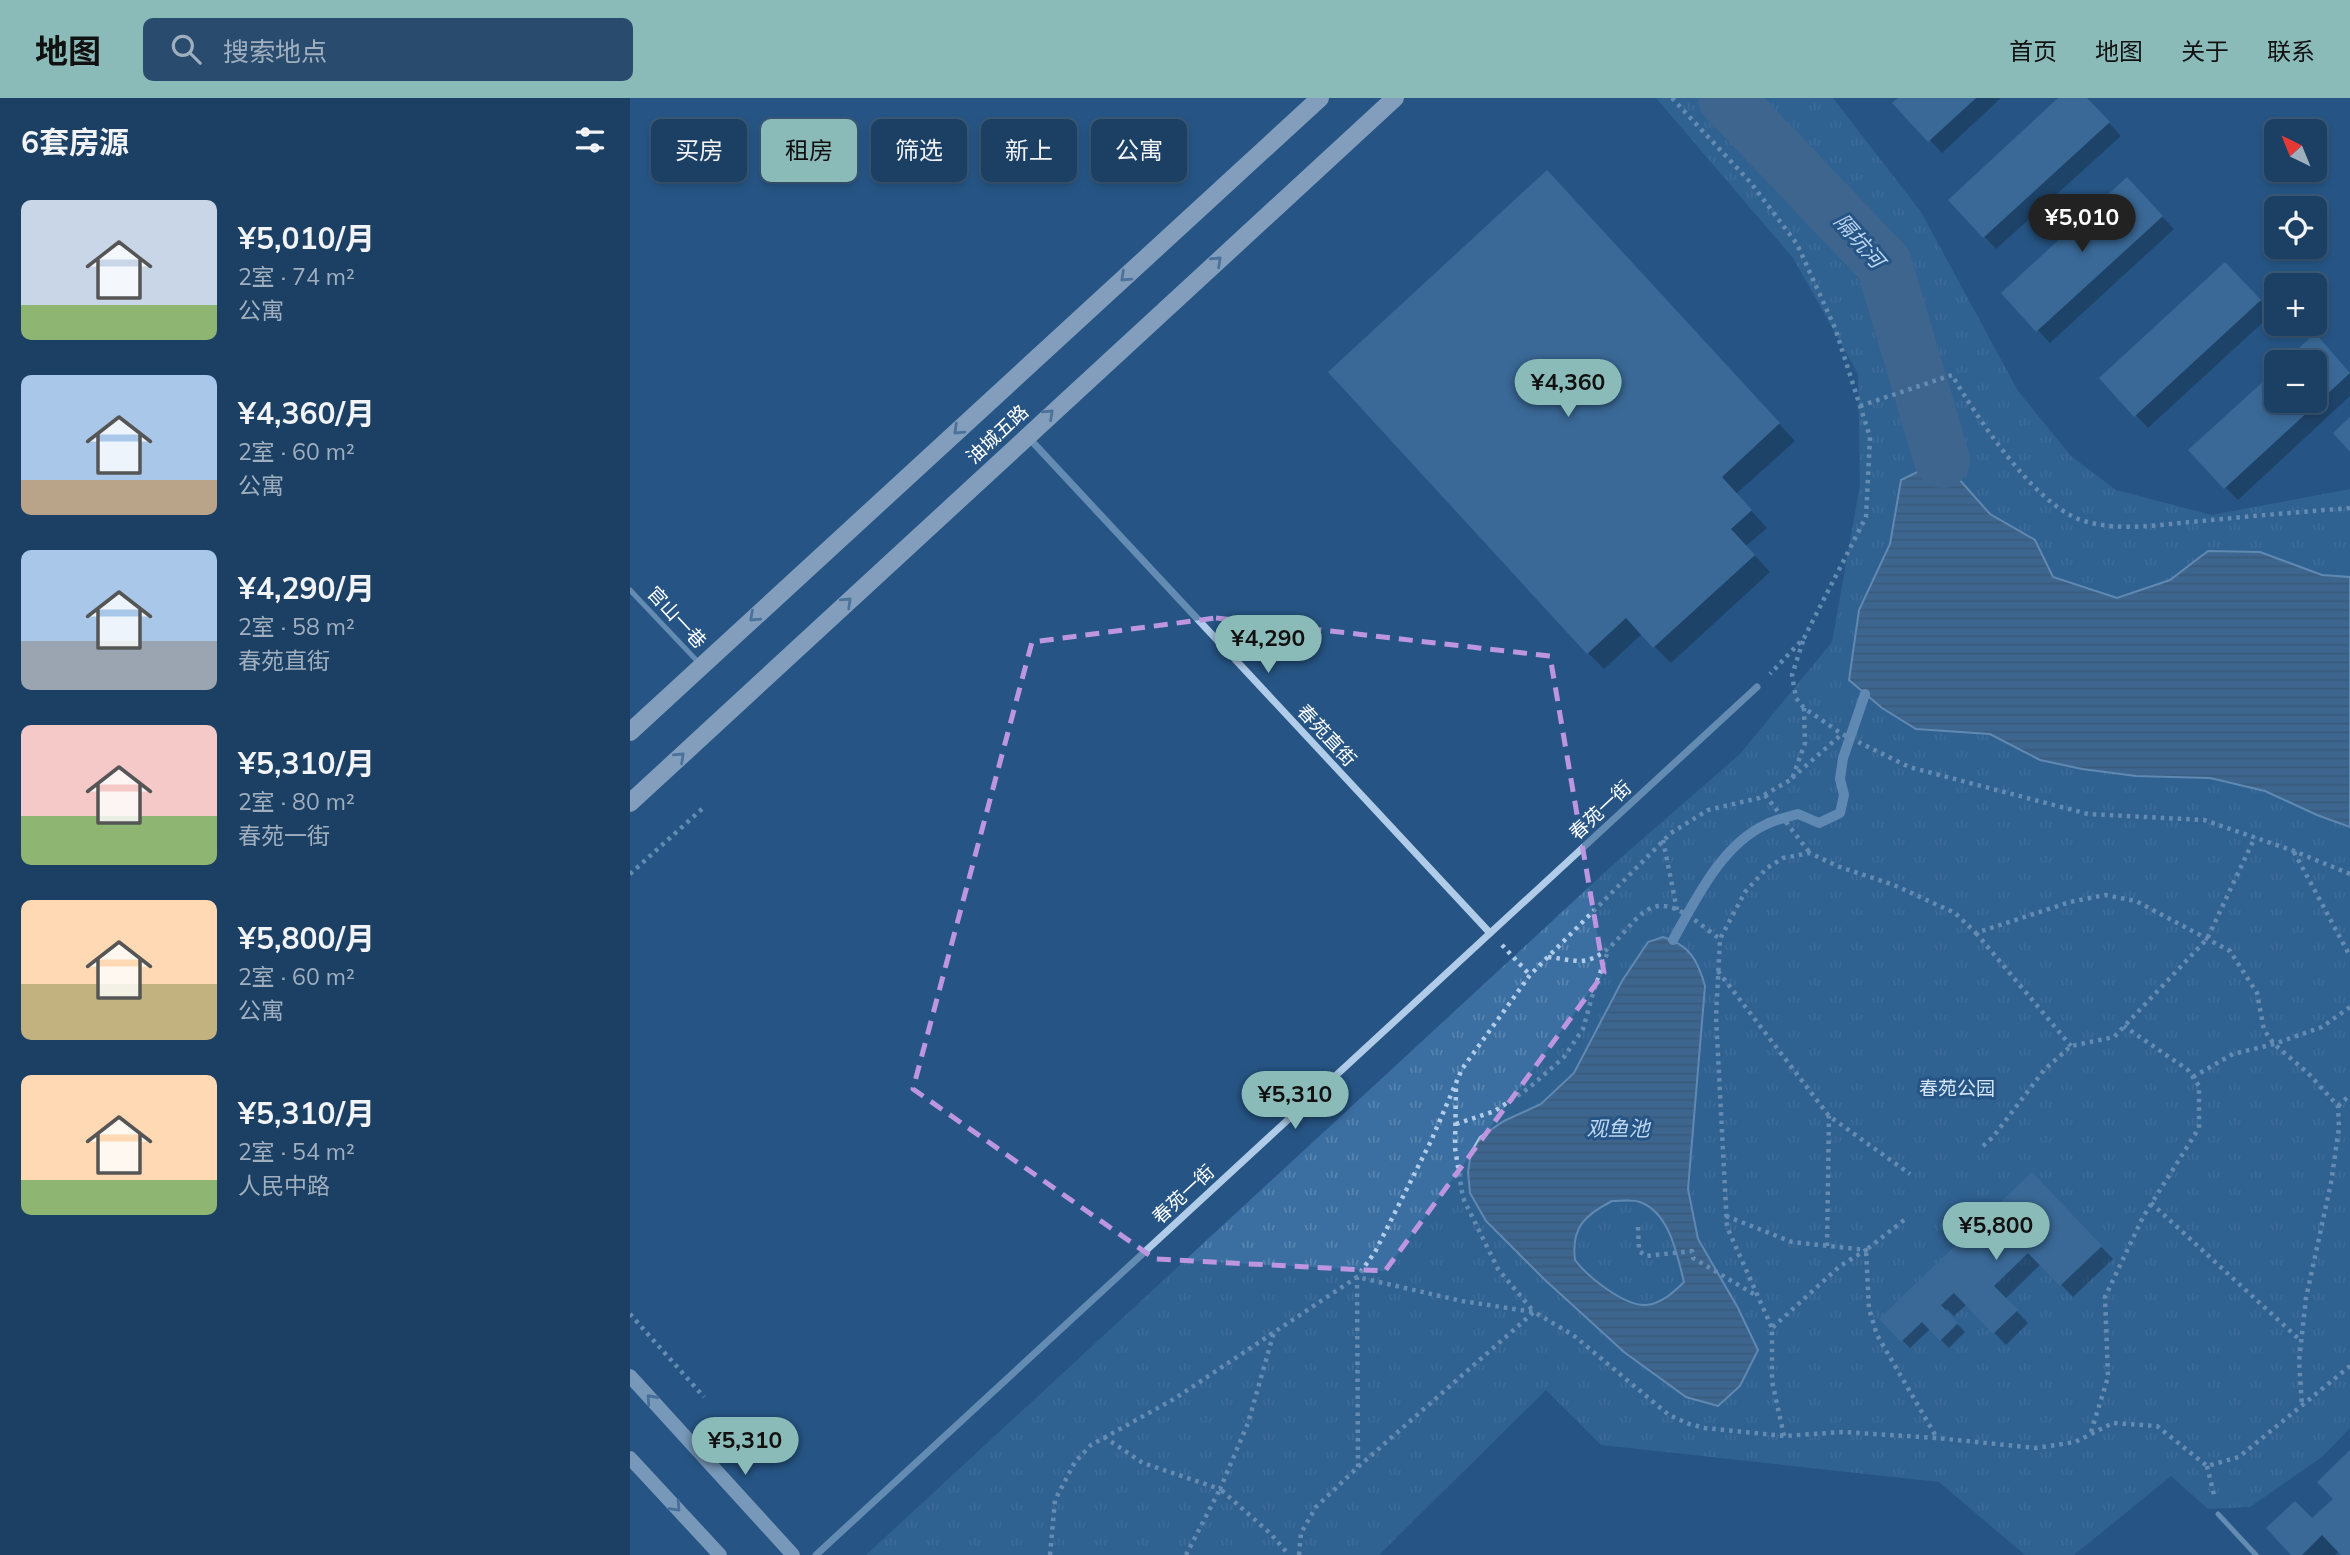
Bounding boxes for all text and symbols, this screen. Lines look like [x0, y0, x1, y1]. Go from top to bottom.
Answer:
search box [143, 18, 633, 81]
text: 地图 [35, 30, 101, 71]
icon: search [167, 30, 205, 68]
text: 搜索地点 [223, 35, 327, 68]
text: 首页 [2009, 36, 2057, 66]
text: 地图 [2095, 36, 2143, 66]
text: 关于 [2181, 36, 2229, 66]
text: 联系 [2267, 36, 2315, 66]
chip: 买房 [651, 119, 747, 182]
chip: 租房 [761, 119, 857, 182]
chip: 筛选 [871, 119, 967, 182]
chip: 新上 [981, 119, 1077, 182]
chip: 公寓 [1091, 119, 1187, 182]
north arrow [2264, 119, 2328, 182]
map controls [2264, 119, 2327, 413]
icon: filters [571, 121, 609, 159]
text: 6套房源 [21, 123, 129, 161]
pin: ¥5,010 [2025, 194, 2139, 254]
button: locate [2264, 196, 2327, 259]
text: ¥5,010 [2045, 202, 2119, 231]
water label: 隔坑河 [1829, 208, 1893, 276]
text: ¥5,010/月 [238, 219, 375, 257]
icon: home [77, 228, 161, 312]
one-way arrow [1209, 256, 1222, 269]
text: 2室 · 74 m² [238, 262, 355, 291]
one-way arrow [1120, 268, 1133, 281]
button: + [2264, 273, 2327, 336]
text: 公寓 [238, 296, 284, 325]
button: − [2264, 350, 2327, 413]
pin: ¥4,360 [1511, 360, 1625, 419]
text: ¥4,360 [1531, 367, 1605, 396]
text: ¥4,360/月 [238, 394, 375, 432]
street label: 油城五路 [961, 399, 1033, 469]
icon: home [77, 403, 161, 487]
one-way arrow [1041, 410, 1054, 423]
one-way arrow [953, 422, 966, 435]
text: 2室 · 60 m² [238, 437, 355, 466]
text: 公寓 [238, 471, 284, 500]
text: ¥4,290/月 [238, 569, 375, 607]
icon: home [77, 578, 161, 662]
street label: 官山一巷 [642, 581, 712, 653]
one-way arrow [839, 598, 852, 611]
one-way arrow [749, 609, 762, 622]
text: 2室 · 58 m² [238, 612, 355, 641]
pin: ¥4,290 [1211, 616, 1325, 675]
text: ¥4,290 [1231, 623, 1305, 652]
text: 春苑直街 [238, 646, 330, 675]
street label: 春苑直街 [1292, 699, 1362, 771]
text: ¥5,310/月 [238, 744, 375, 782]
icon: home [77, 753, 161, 837]
one-way arrow [672, 753, 685, 765]
street label: 春苑一街 [1564, 775, 1636, 845]
text: 2室 · 80 m² [238, 787, 355, 816]
text: 春苑一街 [238, 821, 330, 850]
text: ¥5,800/月 [238, 919, 375, 957]
icon: home [77, 928, 161, 1012]
text: 2室 · 60 m² [238, 962, 355, 991]
text: 公寓 [238, 996, 284, 1025]
pin: ¥5,310 [1238, 1072, 1352, 1131]
park label: 春苑公园 [1919, 1076, 1995, 1100]
text: ¥5,310 [1258, 1079, 1332, 1108]
text: ¥5,310/月 [238, 1094, 375, 1132]
icon: home [77, 1103, 161, 1187]
water label: 观鱼池 [1587, 1115, 1651, 1141]
text: 2室 · 54 m² [238, 1137, 355, 1166]
street label: 春苑一街 [1147, 1159, 1219, 1229]
text: 人民中路 [238, 1171, 330, 1200]
pin: ¥5,800 [1939, 1202, 2053, 1262]
text: ¥5,800 [1959, 1210, 2033, 1239]
one-way arrow [647, 1394, 659, 1407]
pin: ¥5,310 [688, 1418, 802, 1477]
text: ¥5,310 [708, 1425, 782, 1454]
one-way arrow [667, 1499, 680, 1512]

